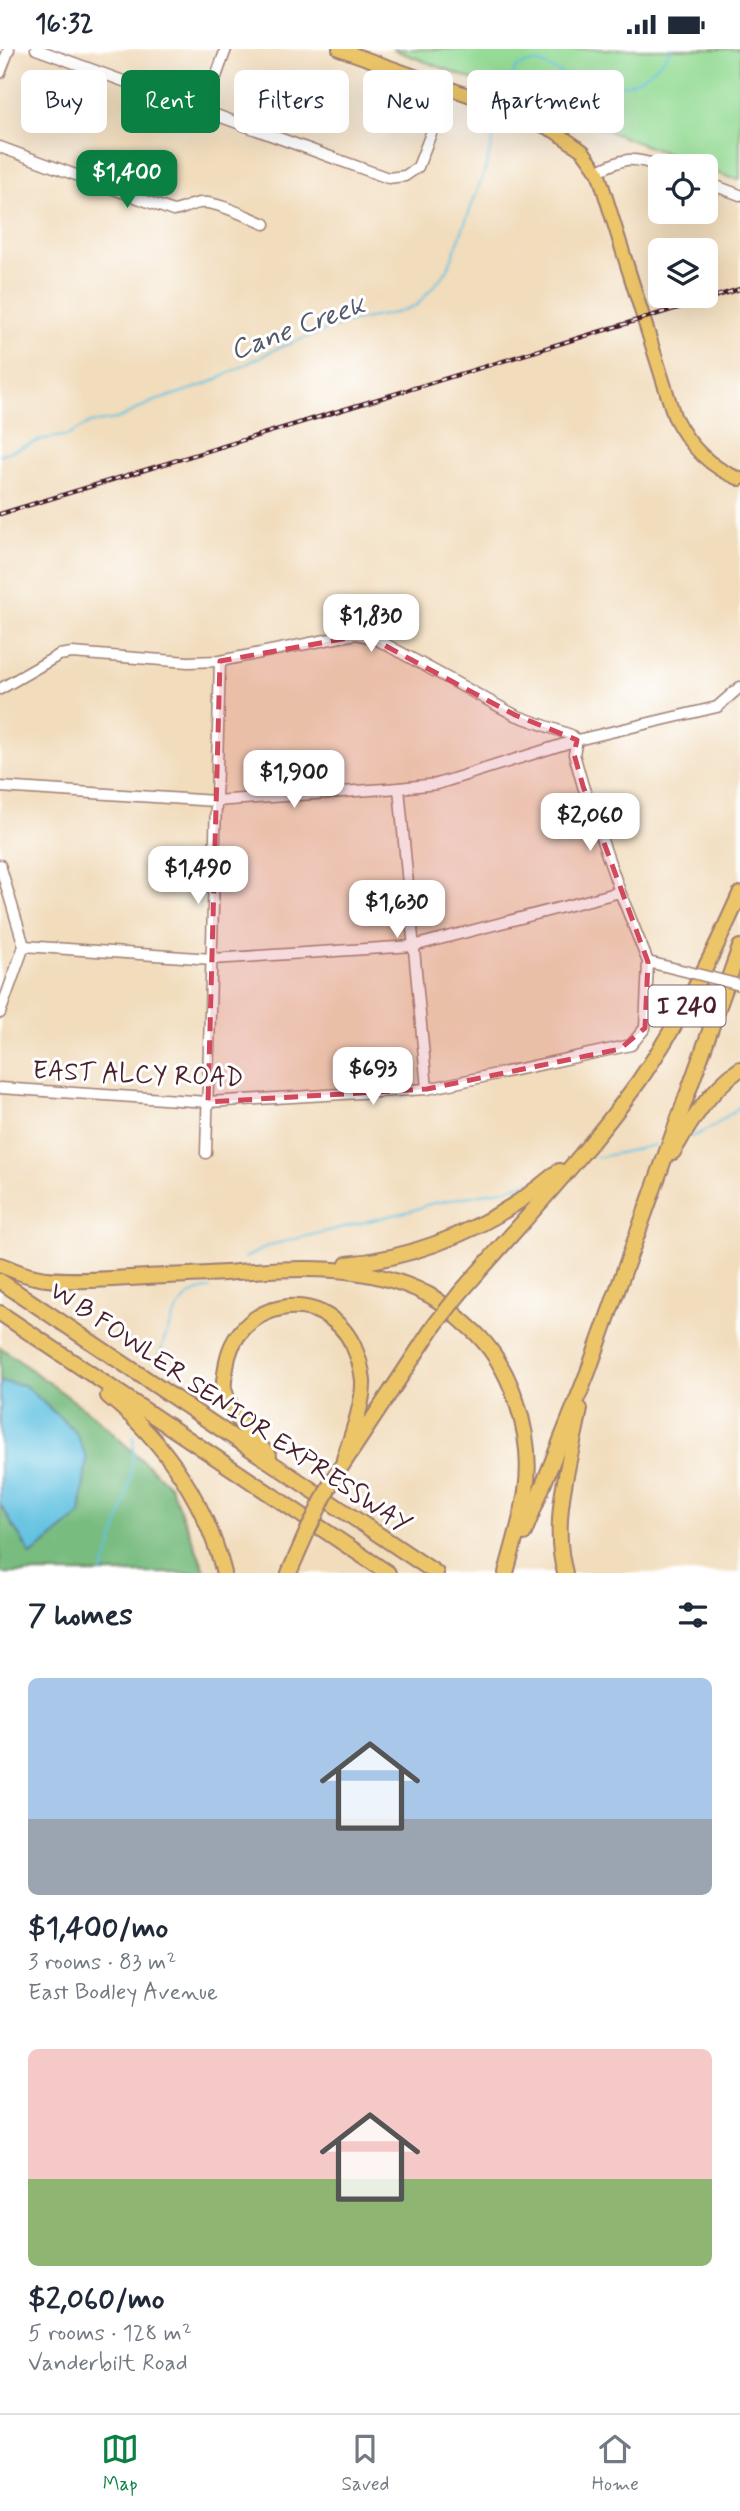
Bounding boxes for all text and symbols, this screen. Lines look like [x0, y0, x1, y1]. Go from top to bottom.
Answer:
text: 16:32 [35, 8, 93, 42]
chip: Buy [21, 70, 107, 133]
chip: Rent [121, 70, 220, 133]
chip: Filters [234, 70, 349, 133]
chip: New [363, 70, 453, 133]
chip: Apartment [467, 70, 624, 133]
pin: $1,400 [70, 151, 184, 210]
map controls [648, 154, 718, 308]
button: locate [648, 154, 718, 224]
text: $1,400 [92, 158, 162, 188]
button: layers [648, 238, 718, 308]
water label: Cane Creek [225, 286, 371, 370]
pin: $1,830 [314, 595, 428, 654]
text: $1,830 [339, 602, 403, 632]
pin: $1,900 [237, 751, 351, 810]
text: $1,900 [259, 758, 329, 788]
pin: $2,060 [533, 793, 647, 853]
text: $2,060 [557, 801, 623, 831]
pin: $1,490 [141, 847, 255, 906]
text: $1,490 [164, 854, 232, 884]
pin: $1,630 [340, 881, 454, 940]
text: $1,630 [365, 888, 429, 918]
road number: I 240 [648, 986, 726, 1027]
pin: $693 [332, 1047, 414, 1107]
street label: EAST ALCY ROAD [32, 1054, 244, 1096]
text: $693 [349, 1055, 397, 1085]
street label: W B FOWLER SENIOR EXPRESSWAY [42, 1275, 418, 1543]
text: 7 homes [28, 1596, 133, 1635]
icon: filters [674, 1596, 712, 1634]
icon: home [307, 1723, 433, 1849]
text: $1,400/mo [28, 1909, 168, 1948]
text: 3 rooms · 83 m² [28, 1948, 176, 1978]
text: East Bodley Avenue [28, 1978, 218, 2008]
icon: home [307, 2094, 433, 2220]
text: $2,060/mo [28, 2280, 165, 2319]
text: 5 rooms · 128 m² [28, 2319, 192, 2349]
text: Vanderbilt Road [28, 2349, 188, 2379]
tab: Map [101, 2430, 139, 2497]
tab: Saved [341, 2430, 389, 2497]
tab: Home [592, 2430, 639, 2497]

